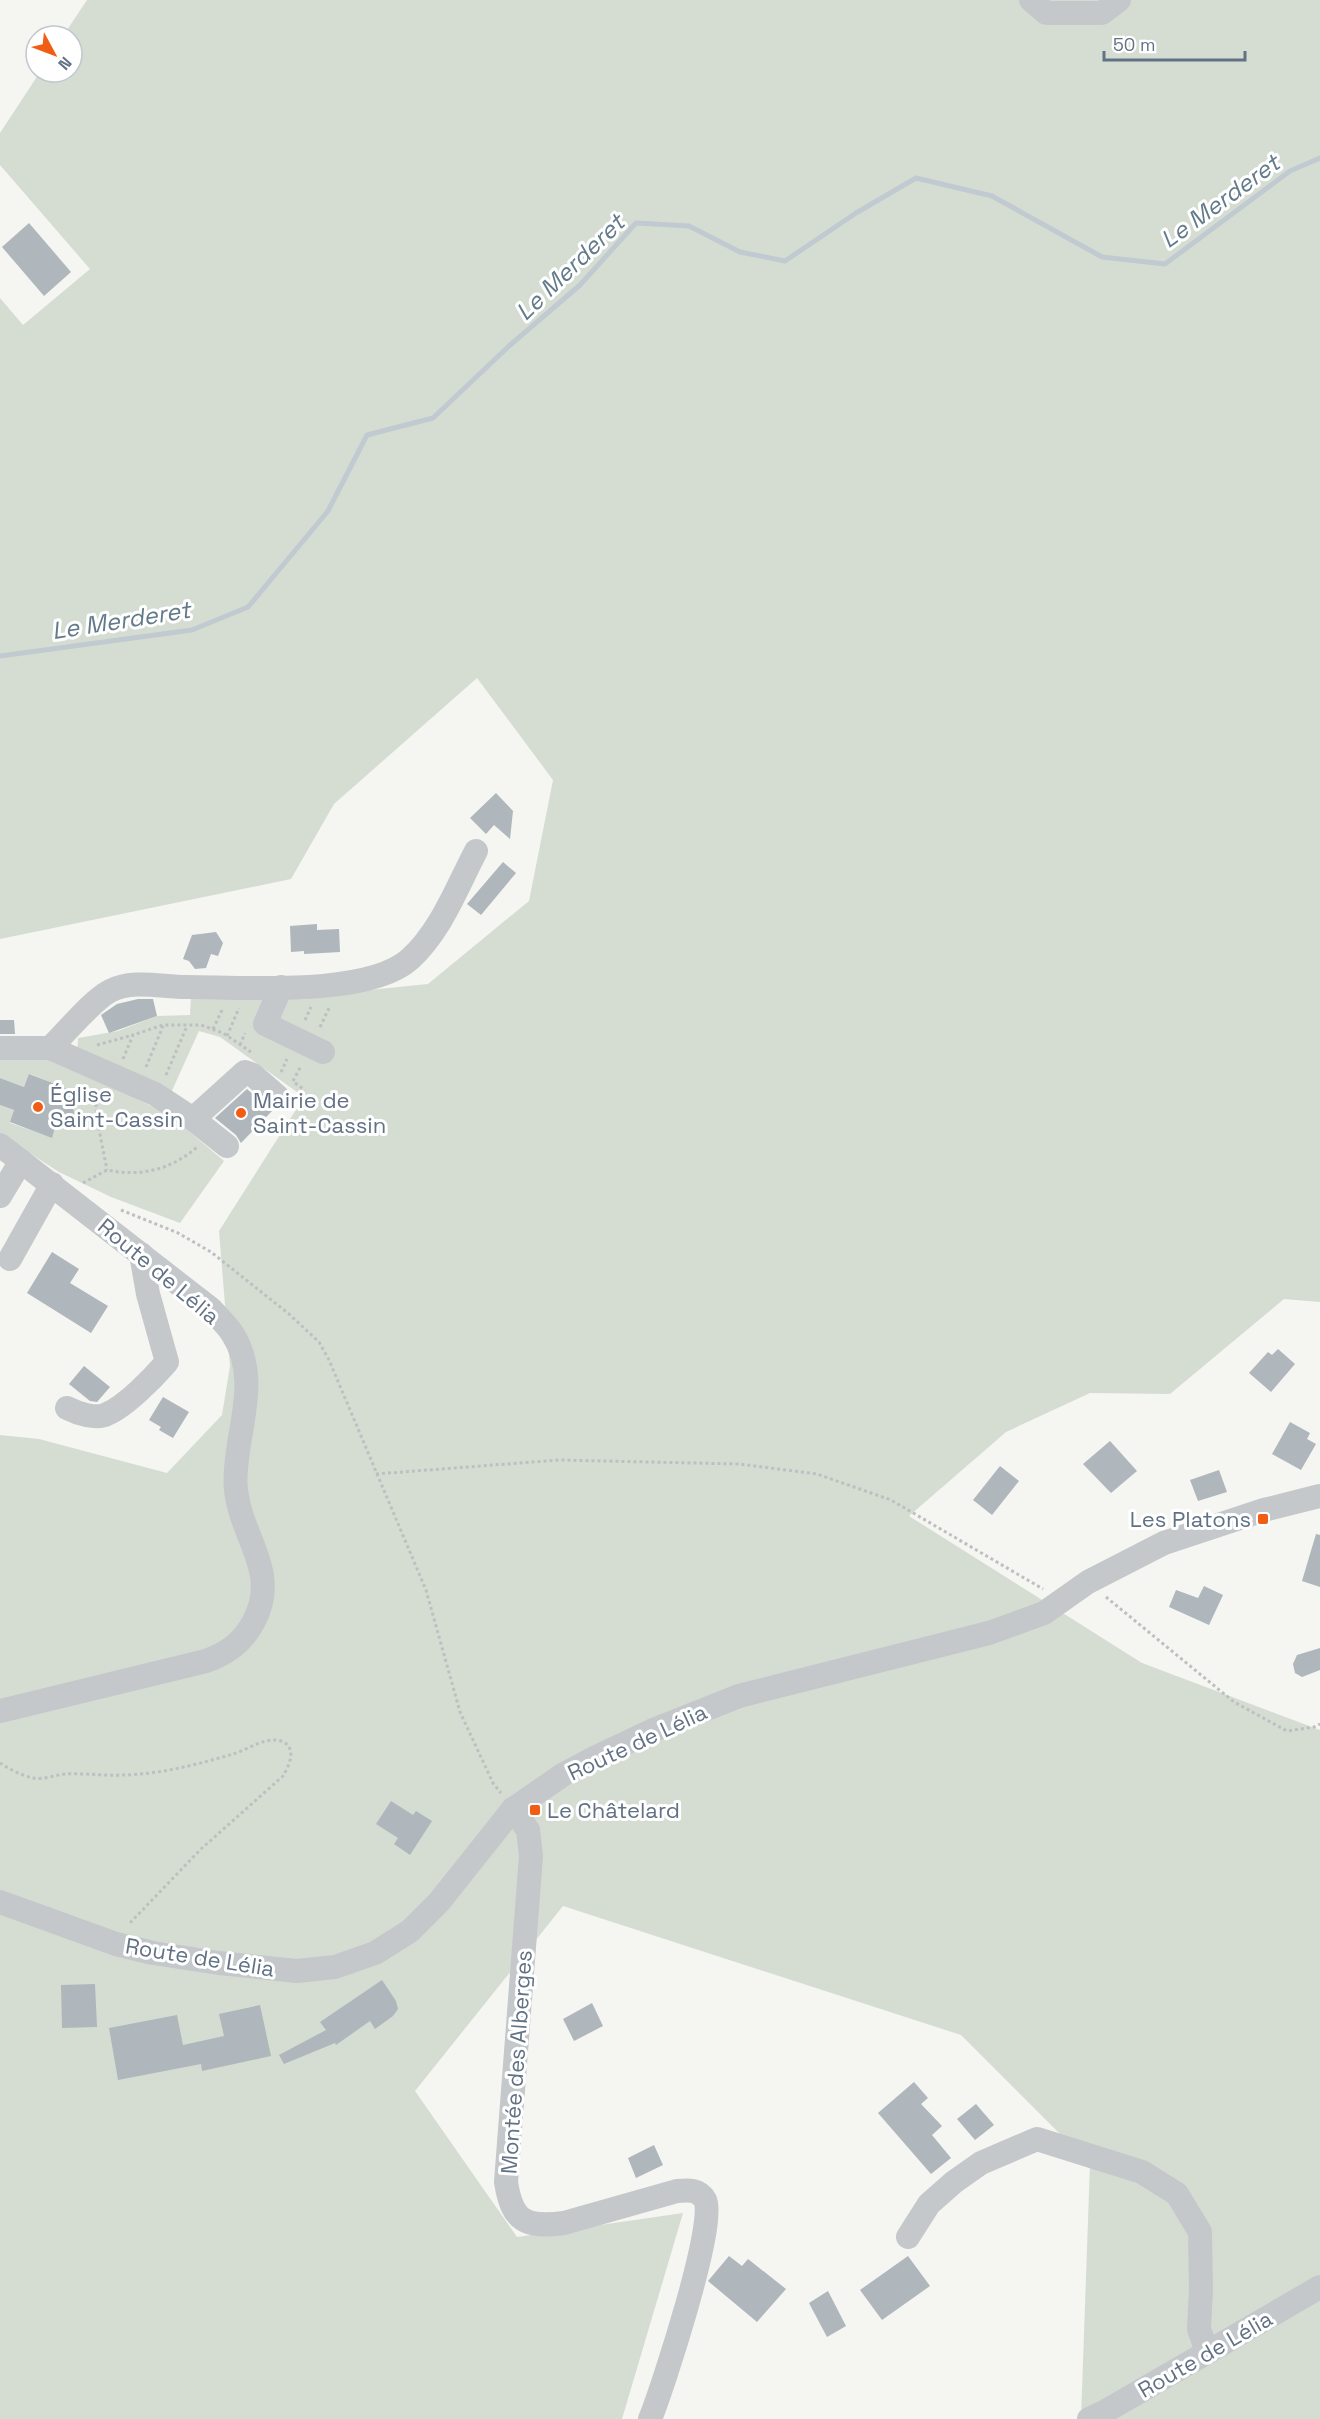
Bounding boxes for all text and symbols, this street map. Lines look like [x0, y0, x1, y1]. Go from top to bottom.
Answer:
north arrow [24, 24, 84, 84]
scale bar [1104, 24, 1245, 62]
text: 50 m [1113, 33, 1155, 56]
text: N [53, 53, 76, 74]
water label: Le Merderet [1154, 146, 1287, 255]
water label: Le Merderet [509, 206, 633, 327]
water label: Le Merderet [49, 593, 195, 646]
place label: Église Saint-Cassin [50, 1080, 183, 1133]
place label: Mairie de Saint-Cassin [253, 1086, 386, 1139]
marker: Église Saint-Cassin [31, 1100, 45, 1114]
marker: Mairie de Saint-Cassin [234, 1106, 248, 1120]
street label: Route de Lélia [92, 1212, 226, 1330]
place label: Les Platons [1130, 1505, 1251, 1533]
marker: Les Platons [1256, 1512, 1270, 1526]
street label: Route de Lélia [563, 1697, 711, 1787]
place label: Le Châtelard [547, 1796, 680, 1824]
marker: Le Châtelard [528, 1803, 542, 1817]
street label: Route de Lélia [123, 1931, 277, 1983]
street label: Montée des Alberges [494, 1949, 538, 2175]
street label: Route de Lélia [1133, 2304, 1277, 2404]

